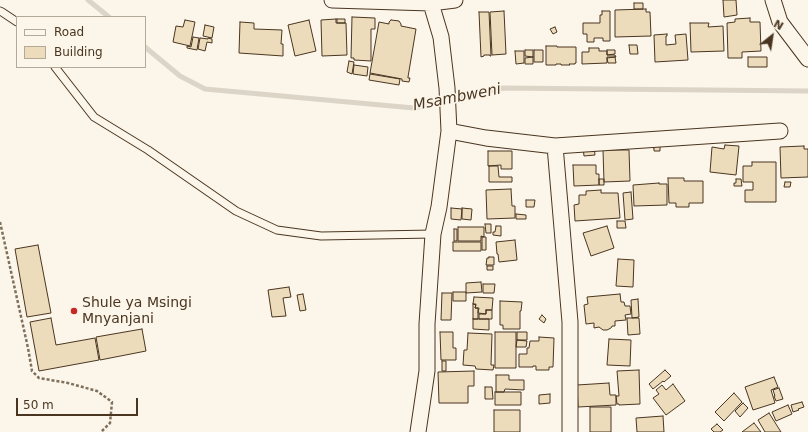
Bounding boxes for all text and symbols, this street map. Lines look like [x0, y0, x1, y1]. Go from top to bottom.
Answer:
legend [16, 16, 146, 68]
north arrow [752, 16, 792, 56]
text: N [771, 17, 785, 33]
text: Road [54, 25, 84, 39]
text: Building [54, 45, 103, 59]
water label: Msambweni [411, 81, 503, 115]
place label: Shule ya Msingi Mnyanjani [82, 295, 192, 328]
marker: Shule ya Msingi Mnyanjani [69, 306, 79, 316]
scale bar [18, 390, 140, 416]
text: 50 m [23, 398, 54, 412]

